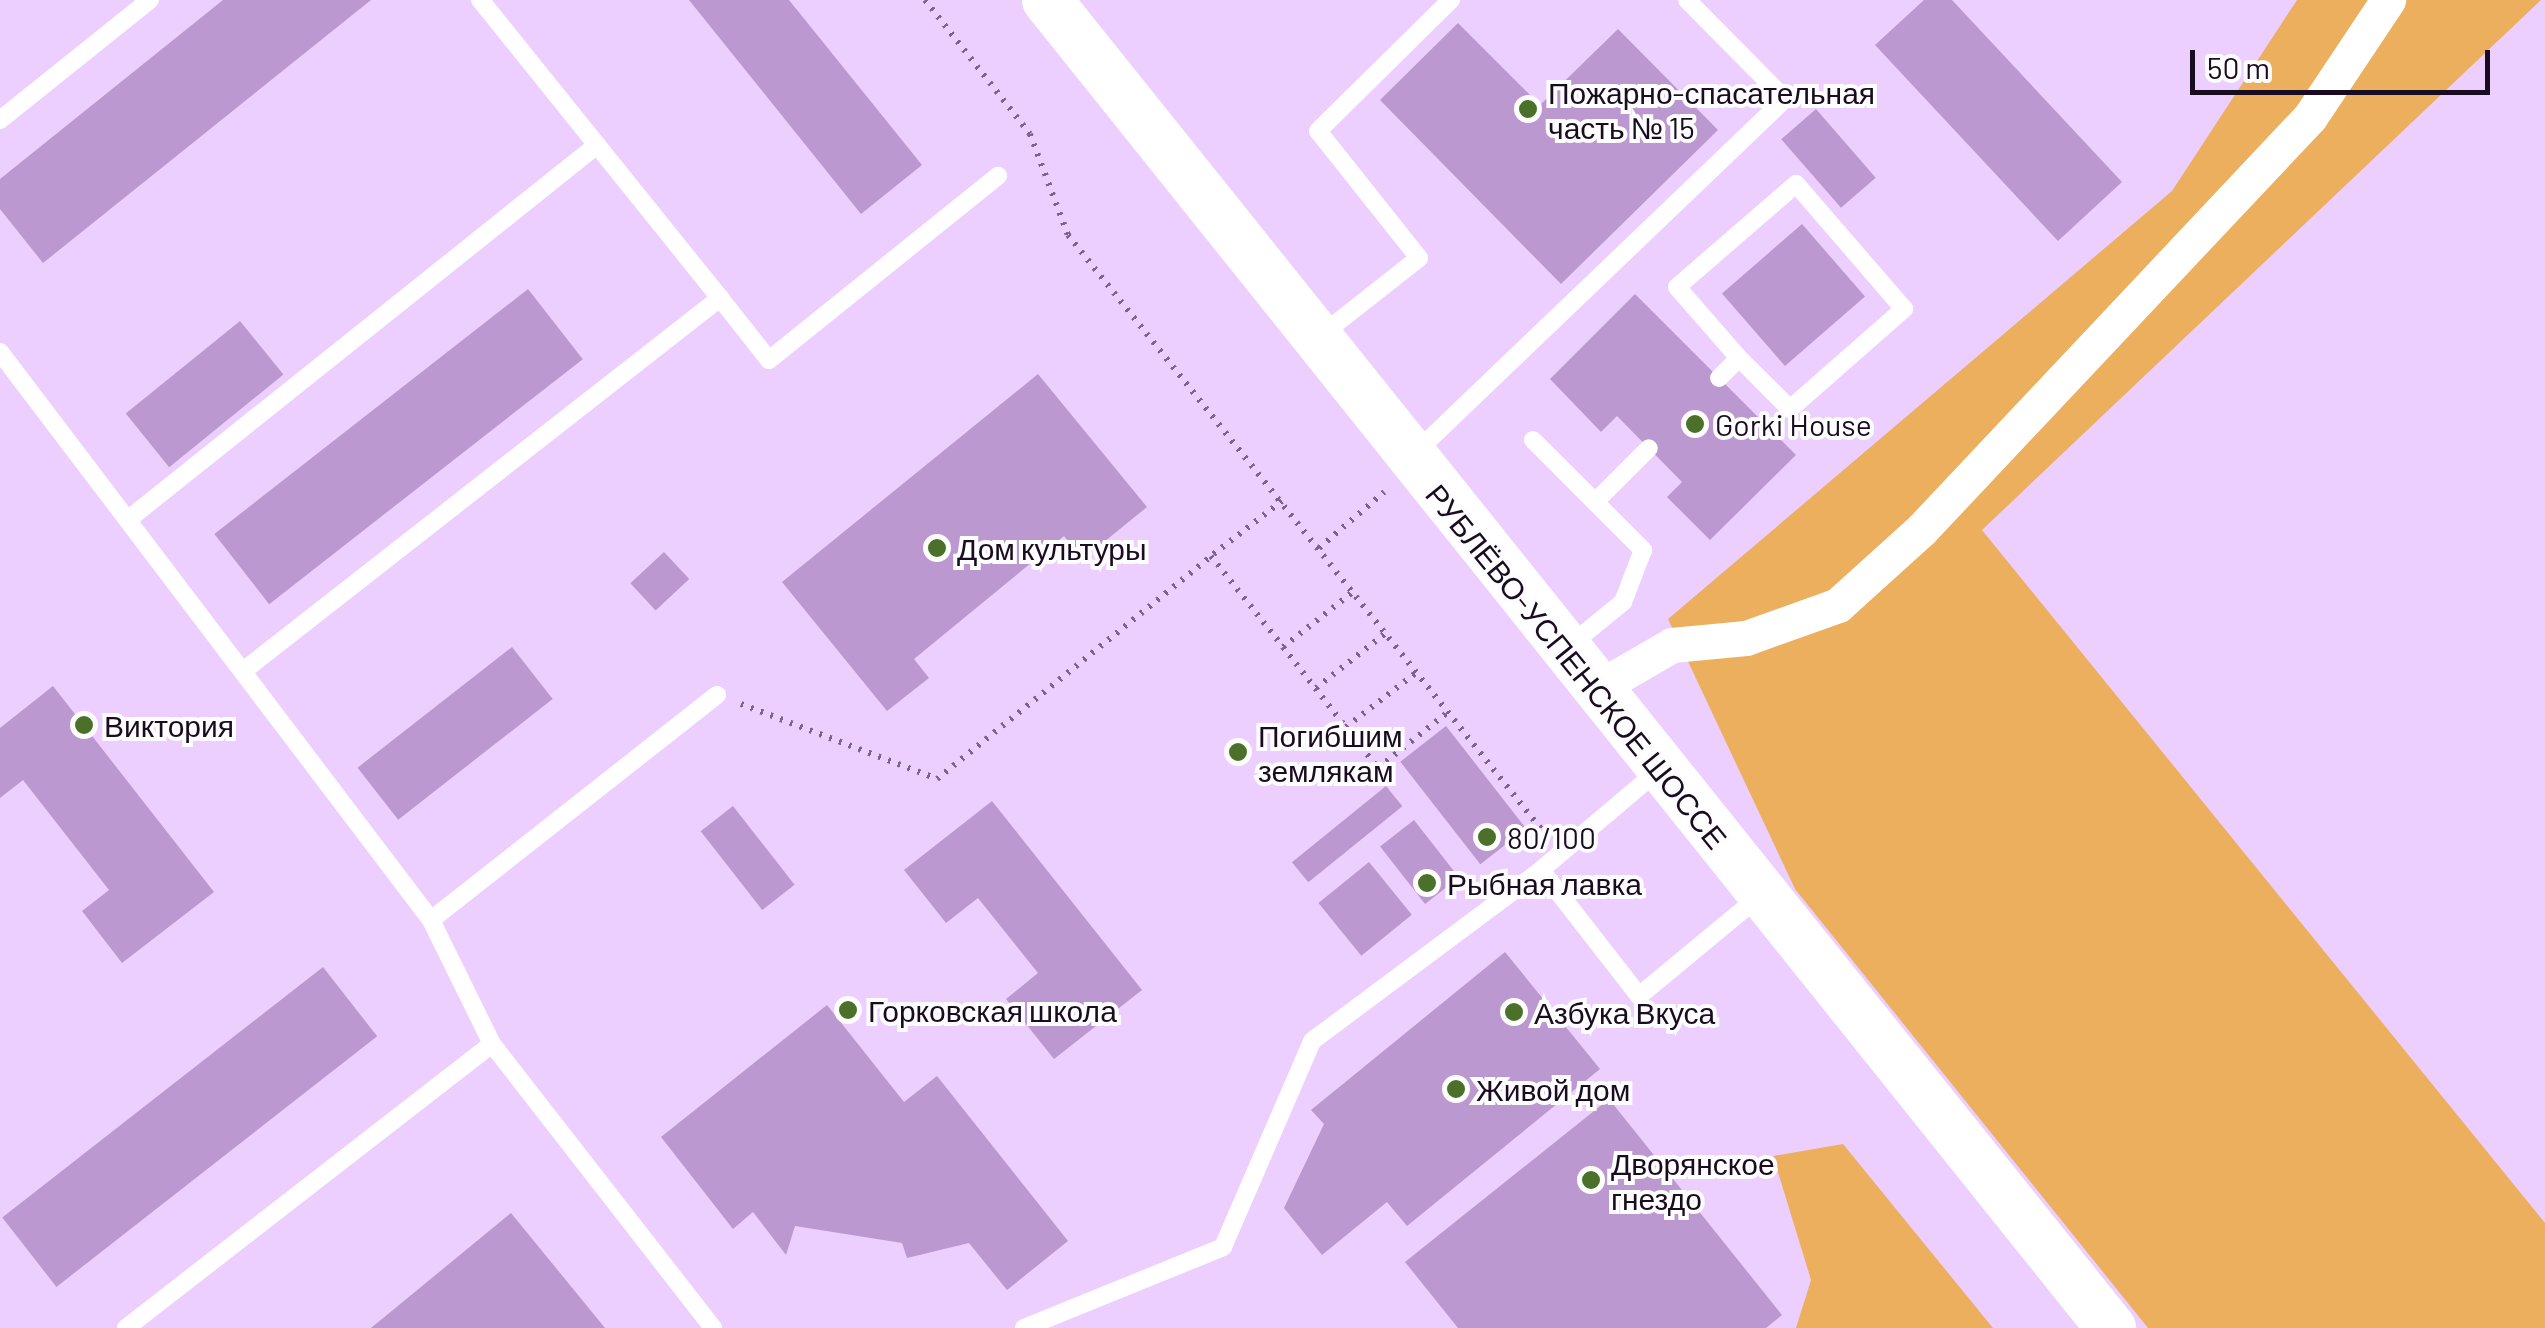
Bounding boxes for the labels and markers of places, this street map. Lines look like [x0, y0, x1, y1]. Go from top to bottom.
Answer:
place label: Пожарно-спасательная часть № 15 [1548, 74, 1875, 144]
marker: Пожарно-спасательная часть № 15 [1517, 98, 1539, 120]
place label: Gorki House [1715, 406, 1872, 442]
marker: Gorki House [1684, 413, 1706, 435]
place label: Дом культуры [957, 530, 1147, 566]
marker: Дом культуры [926, 537, 948, 559]
place label: Виктория [104, 707, 234, 743]
marker: Виктория [73, 714, 95, 736]
place label: Погибшим землякам [1258, 717, 1403, 788]
marker: Погибшим землякам [1227, 741, 1249, 763]
place label: 80/100 [1507, 819, 1596, 855]
marker: 80/100 [1476, 826, 1498, 848]
place label: Рыбная лавка [1447, 865, 1642, 901]
marker: Рыбная лавка [1416, 872, 1438, 894]
place label: Горковская школа [868, 992, 1117, 1028]
place label: Азбука Вкуса [1534, 994, 1715, 1030]
marker: Горковская школа [837, 999, 859, 1021]
marker: Азбука Вкуса [1503, 1001, 1525, 1023]
place label: Живой дом [1476, 1071, 1630, 1107]
marker: Живой дом [1445, 1078, 1467, 1100]
place label: Дворянское гнездо [1611, 1145, 1775, 1216]
marker: Дворянское гнездо [1580, 1169, 1602, 1191]

